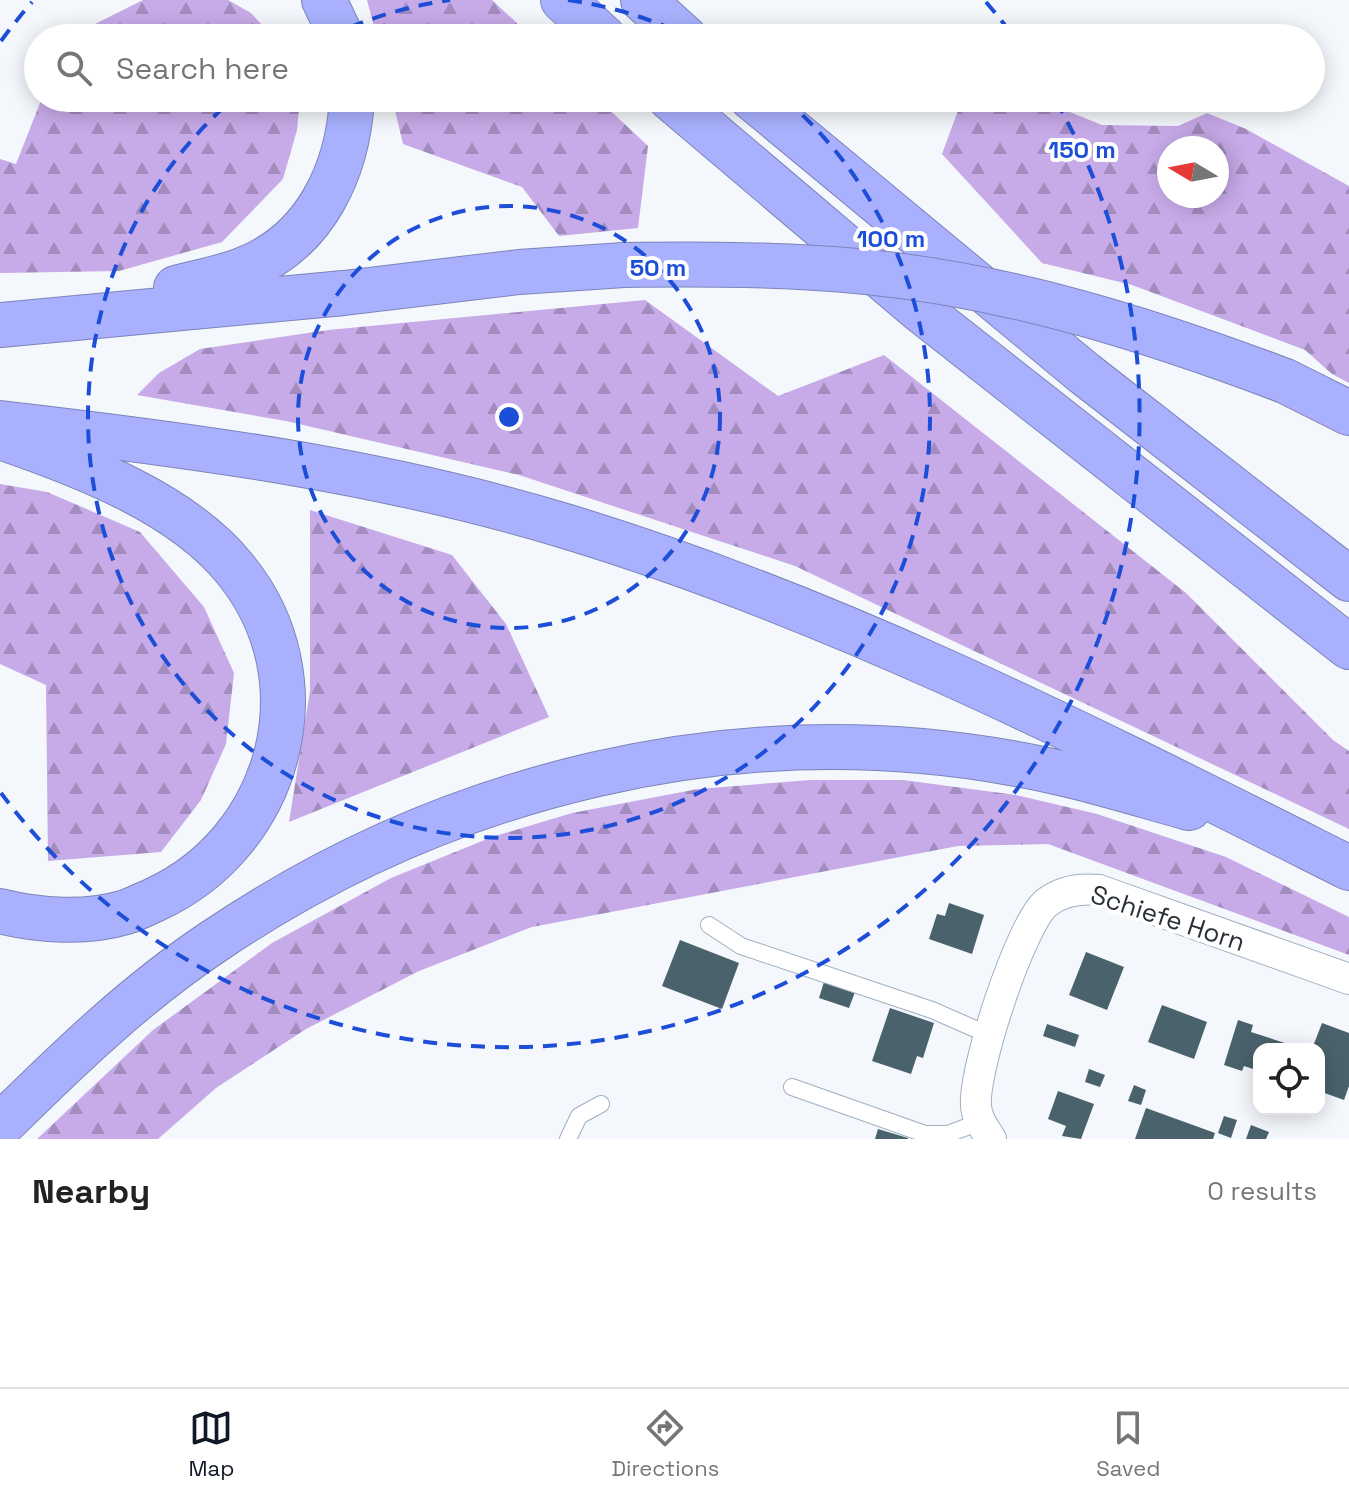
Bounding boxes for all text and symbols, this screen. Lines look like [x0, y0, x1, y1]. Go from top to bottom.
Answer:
search box [24, 24, 1325, 112]
icon: search [52, 46, 96, 90]
text: Search here [116, 49, 289, 88]
text: 150 m [1048, 134, 1116, 165]
north arrow [1157, 136, 1229, 208]
text: 100 m [857, 223, 925, 254]
text: 50 m [630, 252, 686, 283]
centre of rings [495, 403, 523, 431]
street label: Schiefe Horn [1086, 877, 1250, 959]
map controls [1253, 1043, 1325, 1115]
button: locate [1253, 1043, 1325, 1115]
text: Nearby [32, 1170, 150, 1213]
text: 0 results [1207, 1174, 1317, 1208]
tab: Map [189, 1406, 234, 1482]
tab: Directions [611, 1406, 719, 1482]
tab: Saved [1096, 1406, 1160, 1482]

